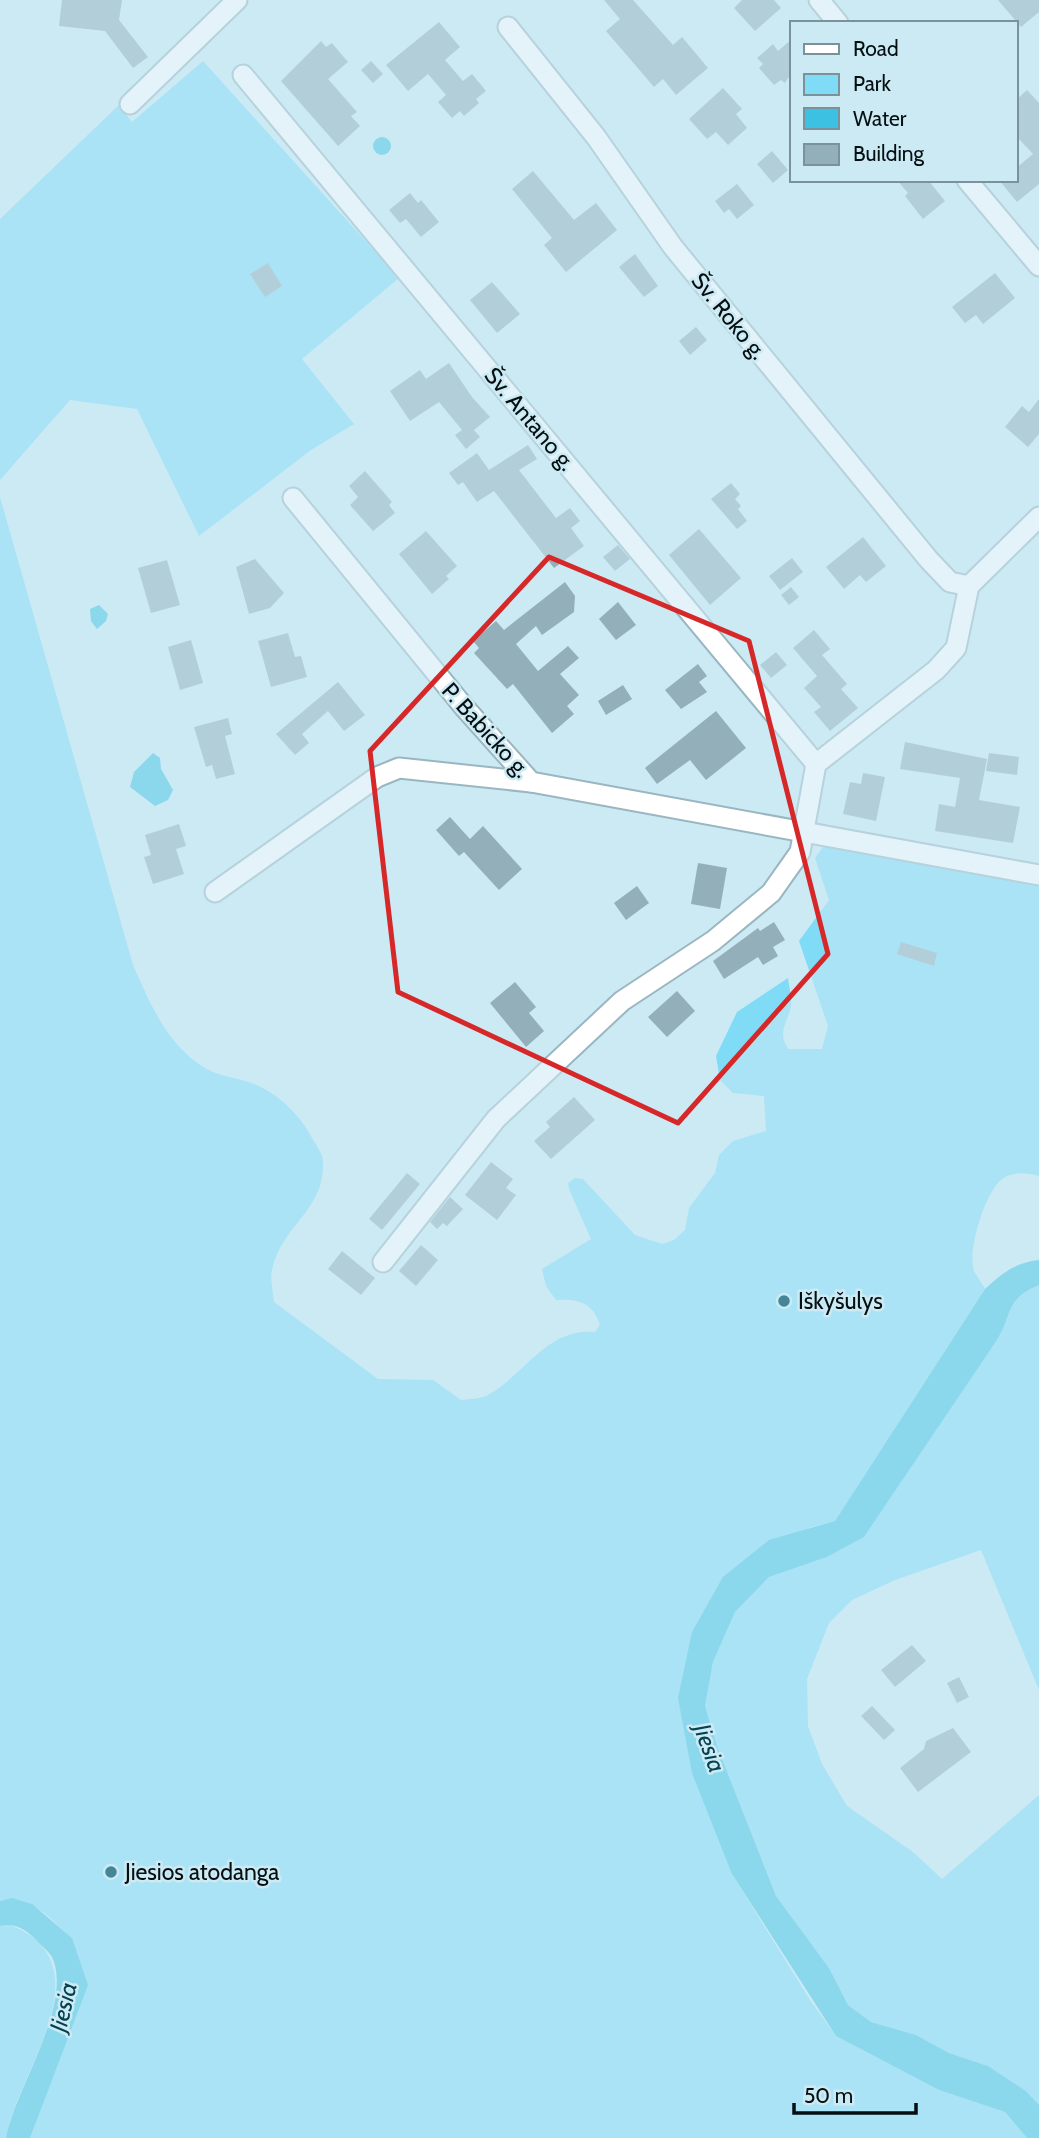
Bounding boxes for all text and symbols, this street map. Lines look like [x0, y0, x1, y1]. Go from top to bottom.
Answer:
legend [790, 21, 1018, 182]
text: Road [853, 36, 899, 61]
text: Park [853, 71, 891, 96]
text: Water [853, 106, 907, 131]
text: Building [853, 141, 925, 166]
street label: Šv. Roko g. [686, 266, 773, 365]
street label: Šv. Antano g. [479, 361, 582, 476]
street label: P. Babicko g. [436, 677, 536, 783]
place label: Iškyšulys [798, 1287, 883, 1315]
marker: Iškyšulys [776, 1293, 792, 1309]
water label: Jiesia [687, 1718, 732, 1776]
place label: Jiesios atodanga [124, 1858, 279, 1886]
marker: Jiesios atodanga [103, 1864, 119, 1880]
water label: Jiesia [43, 1980, 83, 2036]
scale bar [794, 2072, 916, 2116]
text: 50 m [804, 2083, 853, 2108]

